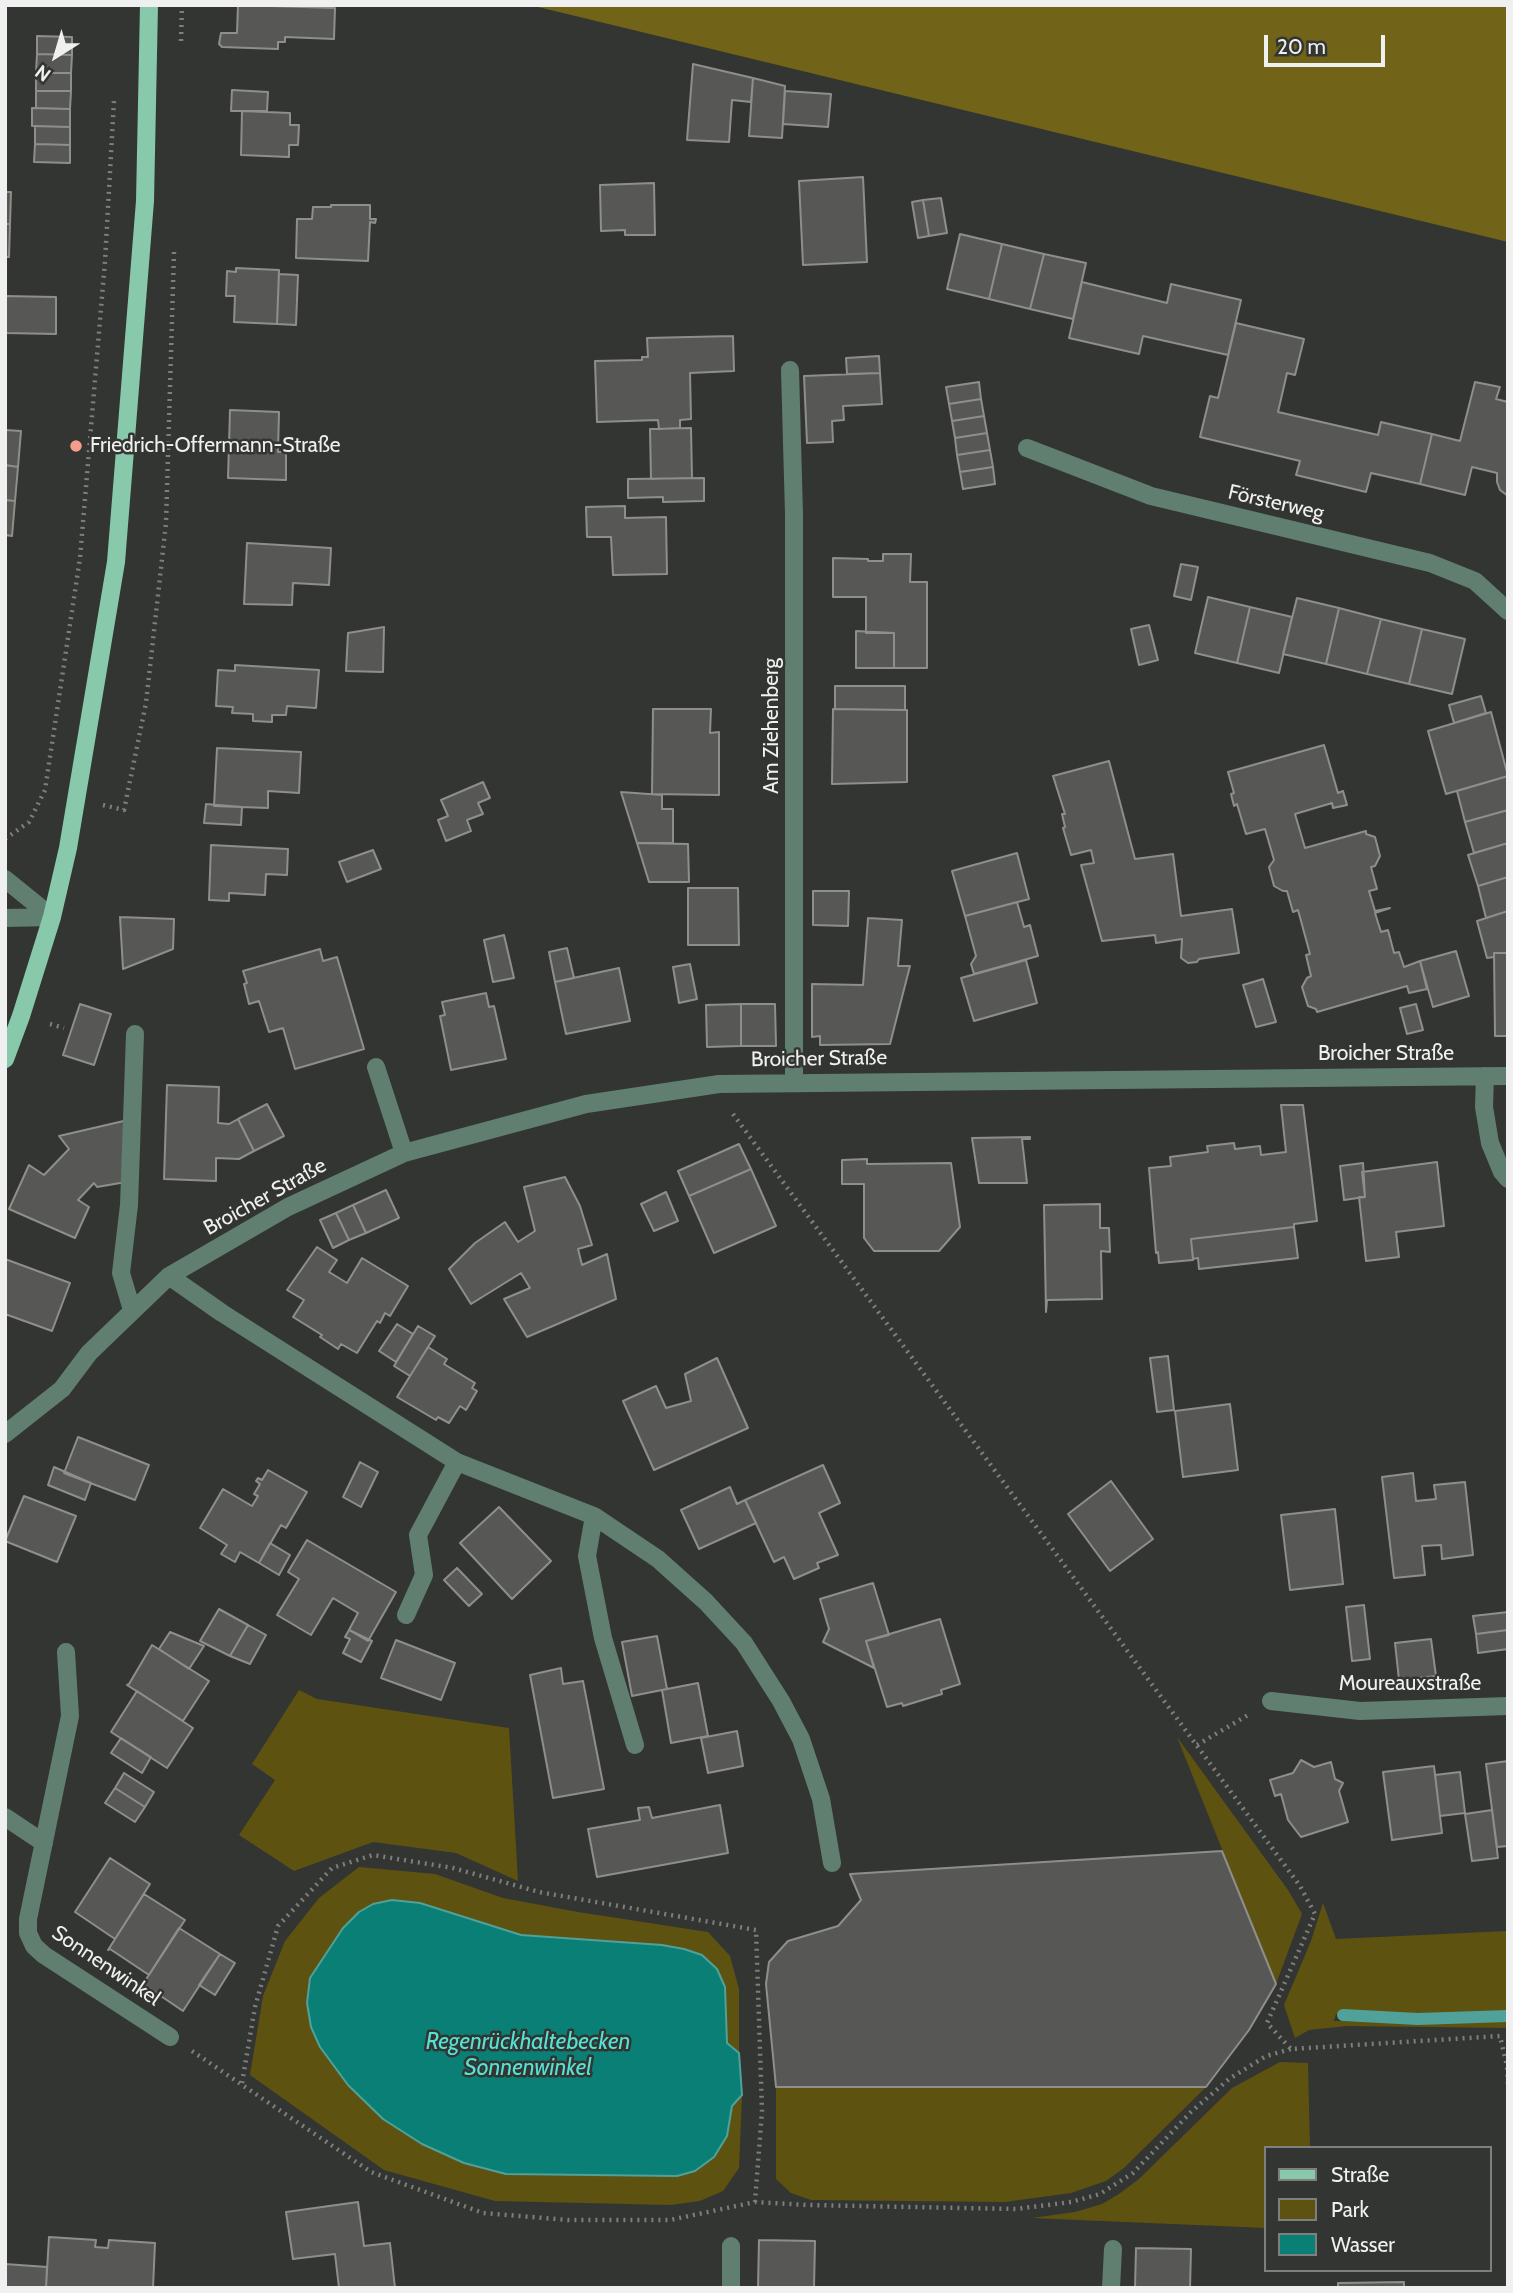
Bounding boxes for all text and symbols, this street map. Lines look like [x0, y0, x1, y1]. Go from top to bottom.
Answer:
north arrow [21, 21, 91, 91]
scale bar [1268, 21, 1389, 65]
text: 20 m [1277, 34, 1326, 59]
text: N [31, 60, 55, 86]
place label: Friedrich-Offermann-Straße [90, 433, 341, 459]
marker: Friedrich-Offermann-Straße [68, 438, 84, 454]
street label: Försterweg [1226, 480, 1326, 526]
street label: Am Ziehenberg [759, 658, 785, 794]
street label: Broicher Straße [1318, 1041, 1454, 1067]
street label: Broicher Straße [751, 1045, 887, 1073]
street label: Broicher Straße [199, 1153, 331, 1241]
street label: Moureauxstraße [1339, 1671, 1481, 1697]
street label: Sonnenwinkel [47, 1920, 165, 2012]
water label: Regenrückhaltebecken Sonnenwinkel [426, 2028, 630, 2082]
legend [1264, 2146, 1492, 2272]
text: Straße [1331, 2162, 1389, 2187]
text: Park [1331, 2197, 1369, 2222]
text: Wasser [1331, 2232, 1395, 2257]

